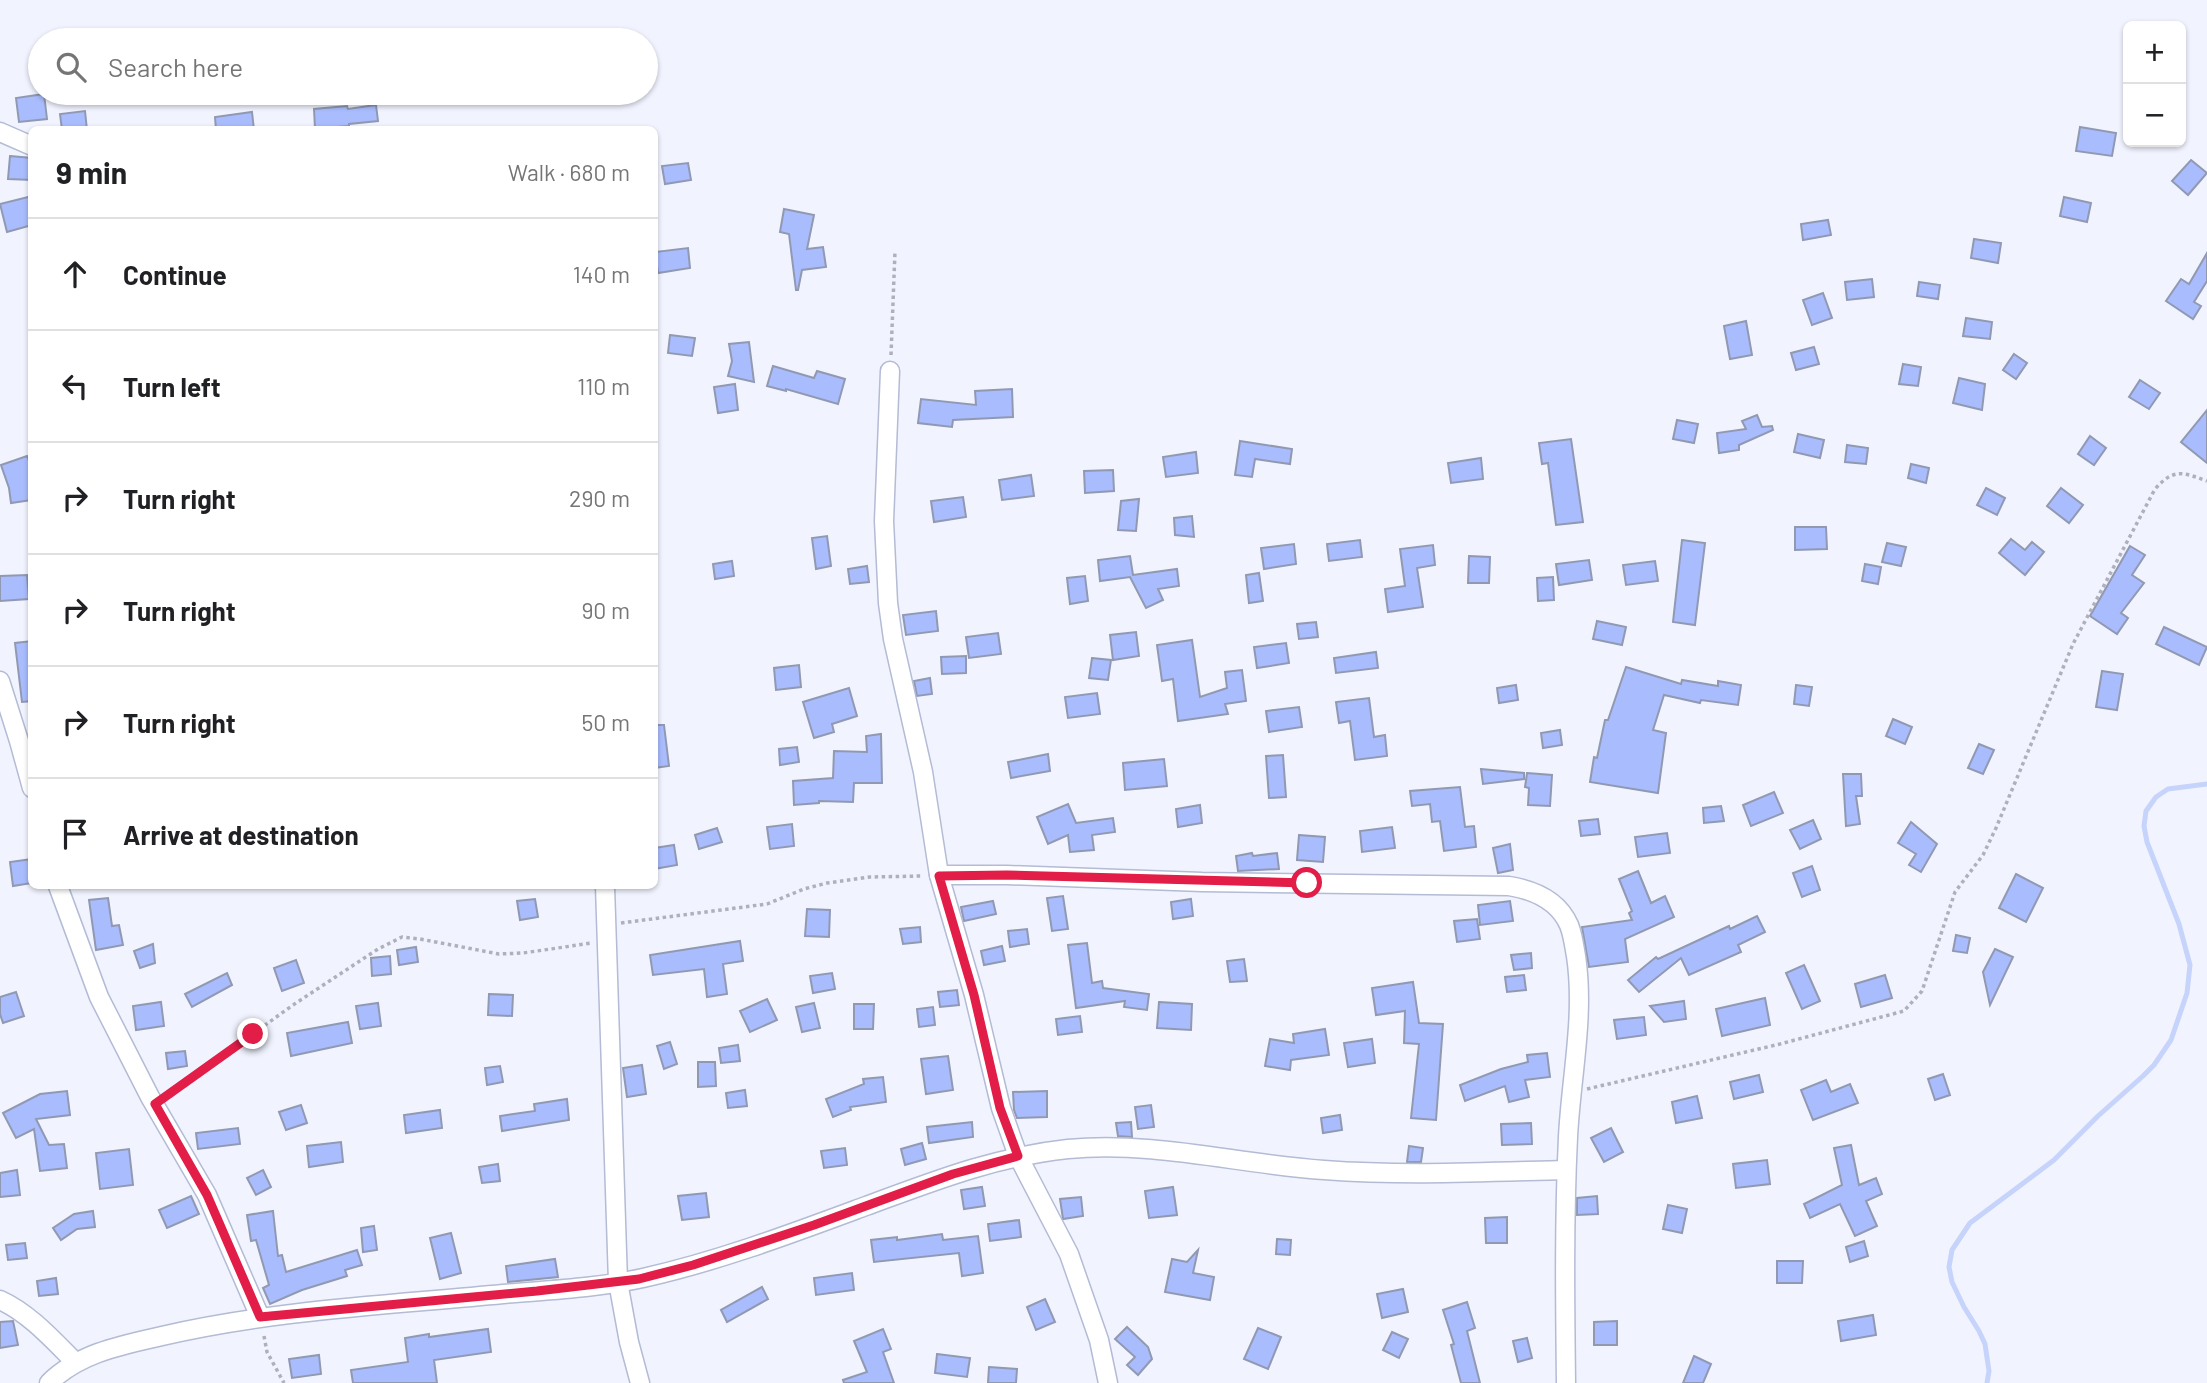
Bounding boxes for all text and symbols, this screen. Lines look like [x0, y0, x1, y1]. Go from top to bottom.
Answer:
map controls [2123, 21, 2186, 147]
button: + [2123, 21, 2186, 84]
search box [28, 28, 658, 105]
icon: search [52, 48, 90, 86]
text: Search here [108, 51, 243, 82]
button: − [2123, 84, 2186, 147]
text: 9 min [56, 154, 127, 190]
text: Walk · 680 m [508, 158, 630, 186]
icon: ahead [56, 255, 94, 293]
text: Continue [123, 259, 227, 290]
text: 140 m [573, 260, 630, 288]
icon: left [56, 367, 94, 405]
text: Turn left [123, 371, 221, 402]
text: 110 m [577, 372, 630, 400]
icon: right [56, 479, 94, 517]
text: Turn right [123, 483, 236, 514]
text: 290 m [569, 484, 630, 512]
icon: right [56, 591, 94, 629]
text: Turn right [123, 595, 236, 626]
text: 90 m [581, 596, 630, 624]
icon: right [56, 703, 94, 741]
text: Turn right [123, 707, 236, 738]
text: 50 m [582, 708, 630, 736]
icon: arrive [56, 815, 94, 853]
text: Arrive at destination [123, 819, 359, 850]
route start [1291, 867, 1322, 898]
route end [237, 1018, 268, 1049]

